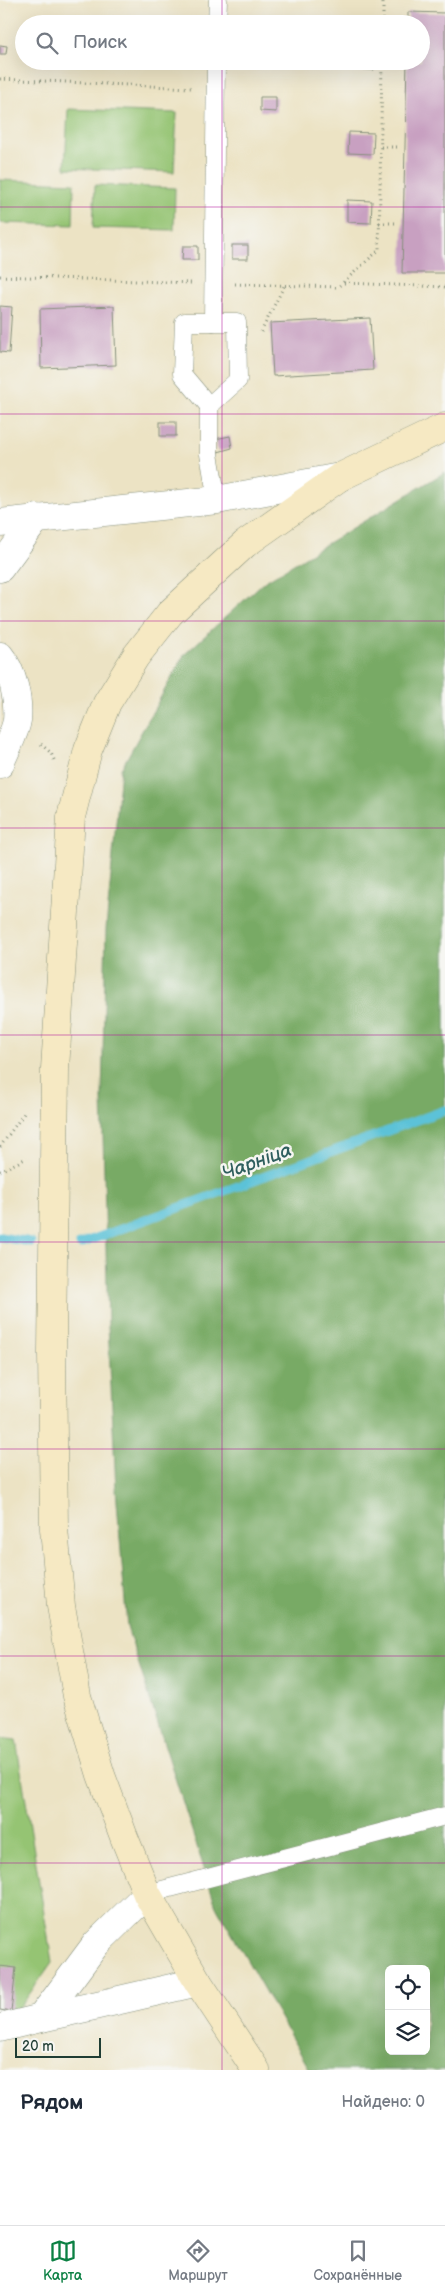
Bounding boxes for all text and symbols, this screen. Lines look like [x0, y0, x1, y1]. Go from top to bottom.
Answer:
search box [15, 15, 430, 70]
icon: search [33, 29, 61, 57]
text: Поиск [73, 31, 127, 54]
water label: Чарніца [219, 1139, 295, 1185]
map controls [385, 1965, 430, 2055]
button: locate [385, 1965, 430, 2010]
button: layers [385, 2010, 430, 2055]
scale bar [15, 2035, 101, 2058]
text: 20 m [22, 2038, 54, 2055]
text: Рядом [20, 2090, 83, 2115]
text: Найдено: 0 [342, 2093, 425, 2112]
tab: Карта [43, 2237, 82, 2284]
tab: Маршрут [168, 2237, 228, 2284]
tab: Сохранённые [314, 2237, 402, 2284]

